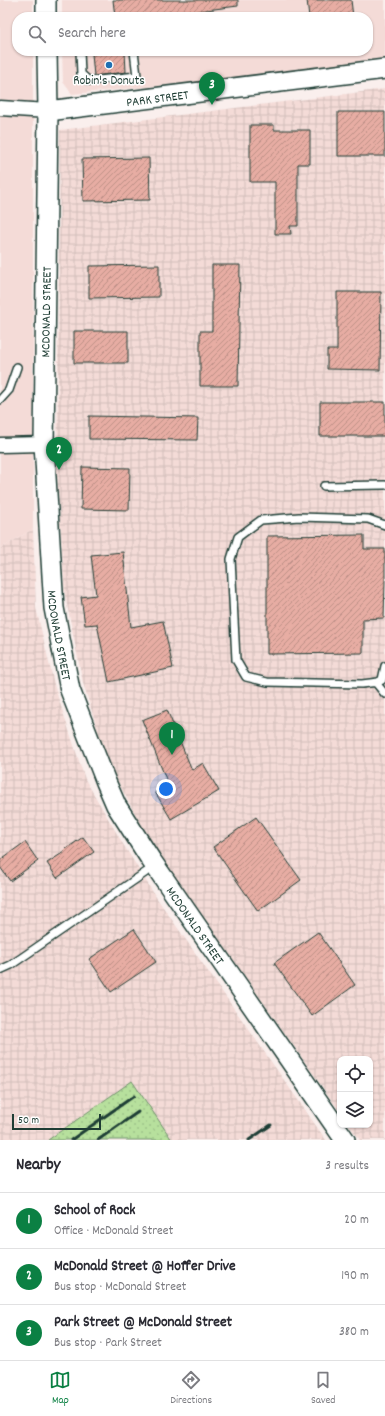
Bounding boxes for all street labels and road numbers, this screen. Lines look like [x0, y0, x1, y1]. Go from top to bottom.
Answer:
street label: PARK STREET [125, 87, 190, 113]
street label: MCDONALD STREET [37, 266, 58, 358]
street label: MCDONALD STREET [41, 590, 75, 682]
street label: MCDONALD STREET [160, 884, 228, 969]

